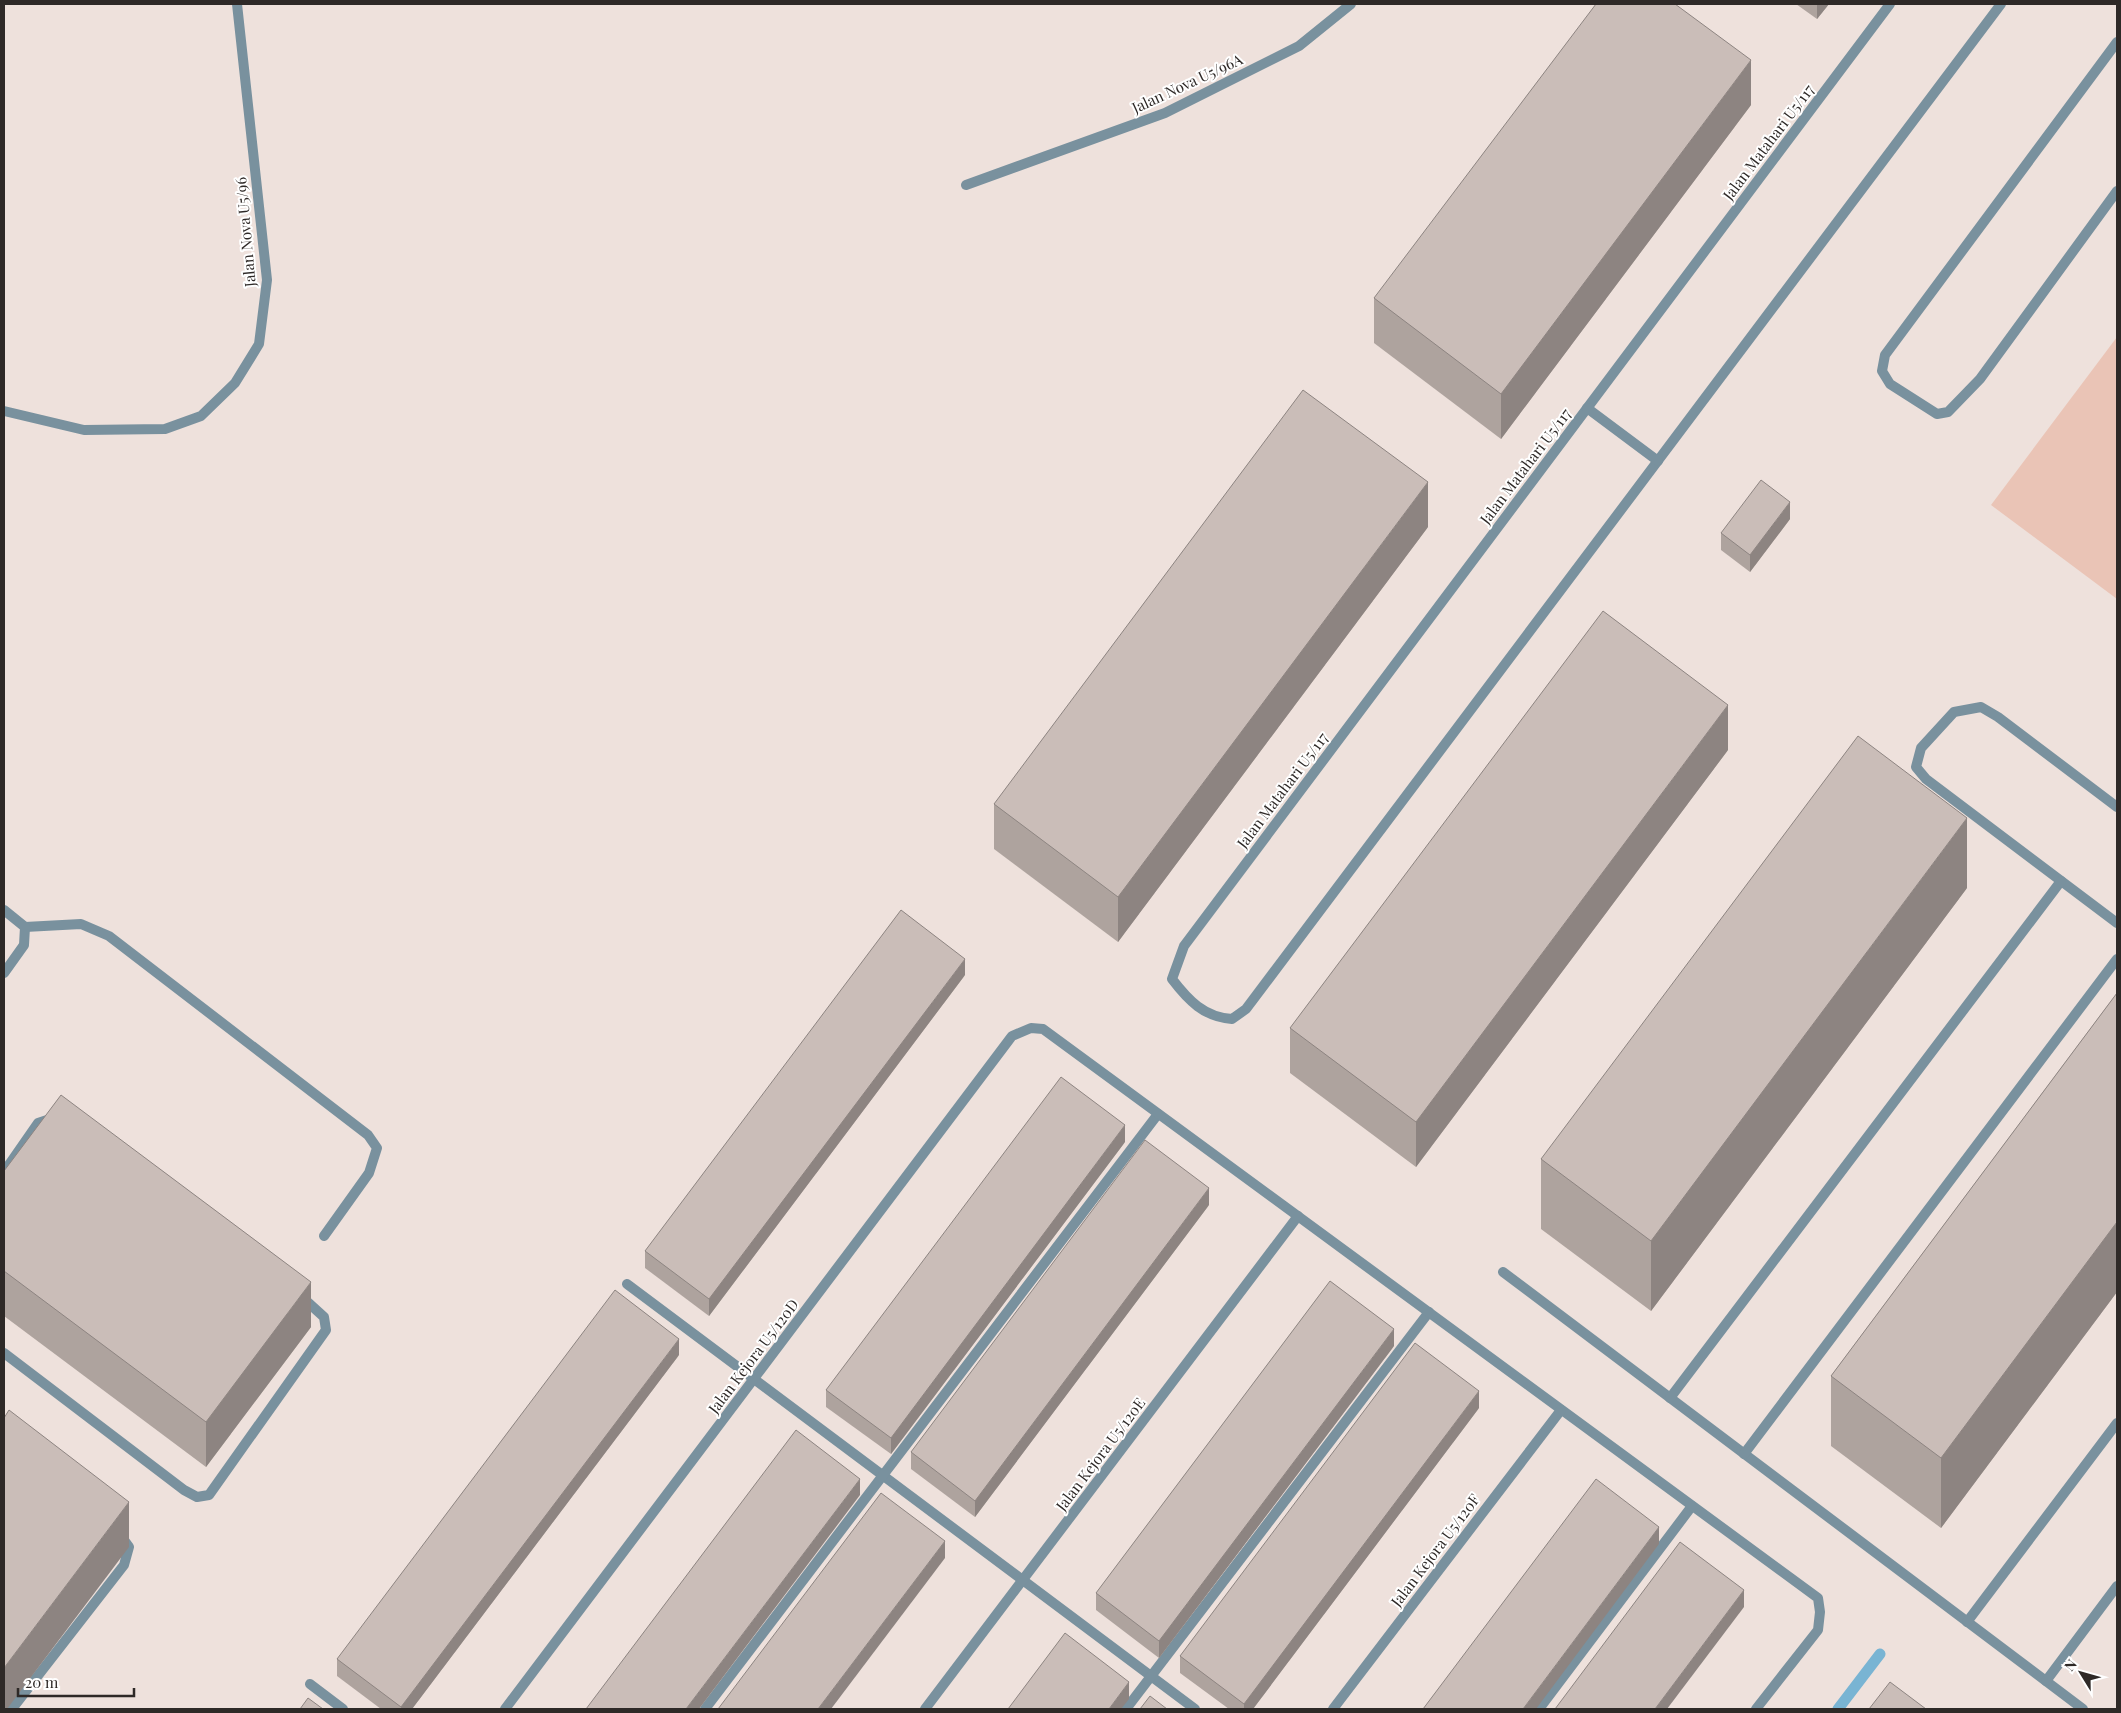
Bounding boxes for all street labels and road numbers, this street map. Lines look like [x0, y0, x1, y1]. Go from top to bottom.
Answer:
street label: Jalan Nova U5/96A [1128, 48, 1246, 118]
street label: Jalan Matahari U5/117 [1717, 80, 1818, 205]
street label: Jalan Nova U5/96 [230, 176, 260, 289]
street label: Jalan Matahari U5/117 [1474, 404, 1575, 529]
street label: Jalan Matahari U5/117 [1231, 728, 1332, 853]
street label: Jalan Kejora U5/120D [703, 1295, 803, 1418]
street label: Jalan Kejora U5/120E [1050, 1393, 1149, 1515]
street label: Jalan Kejora U5/120F [1385, 1489, 1484, 1611]

